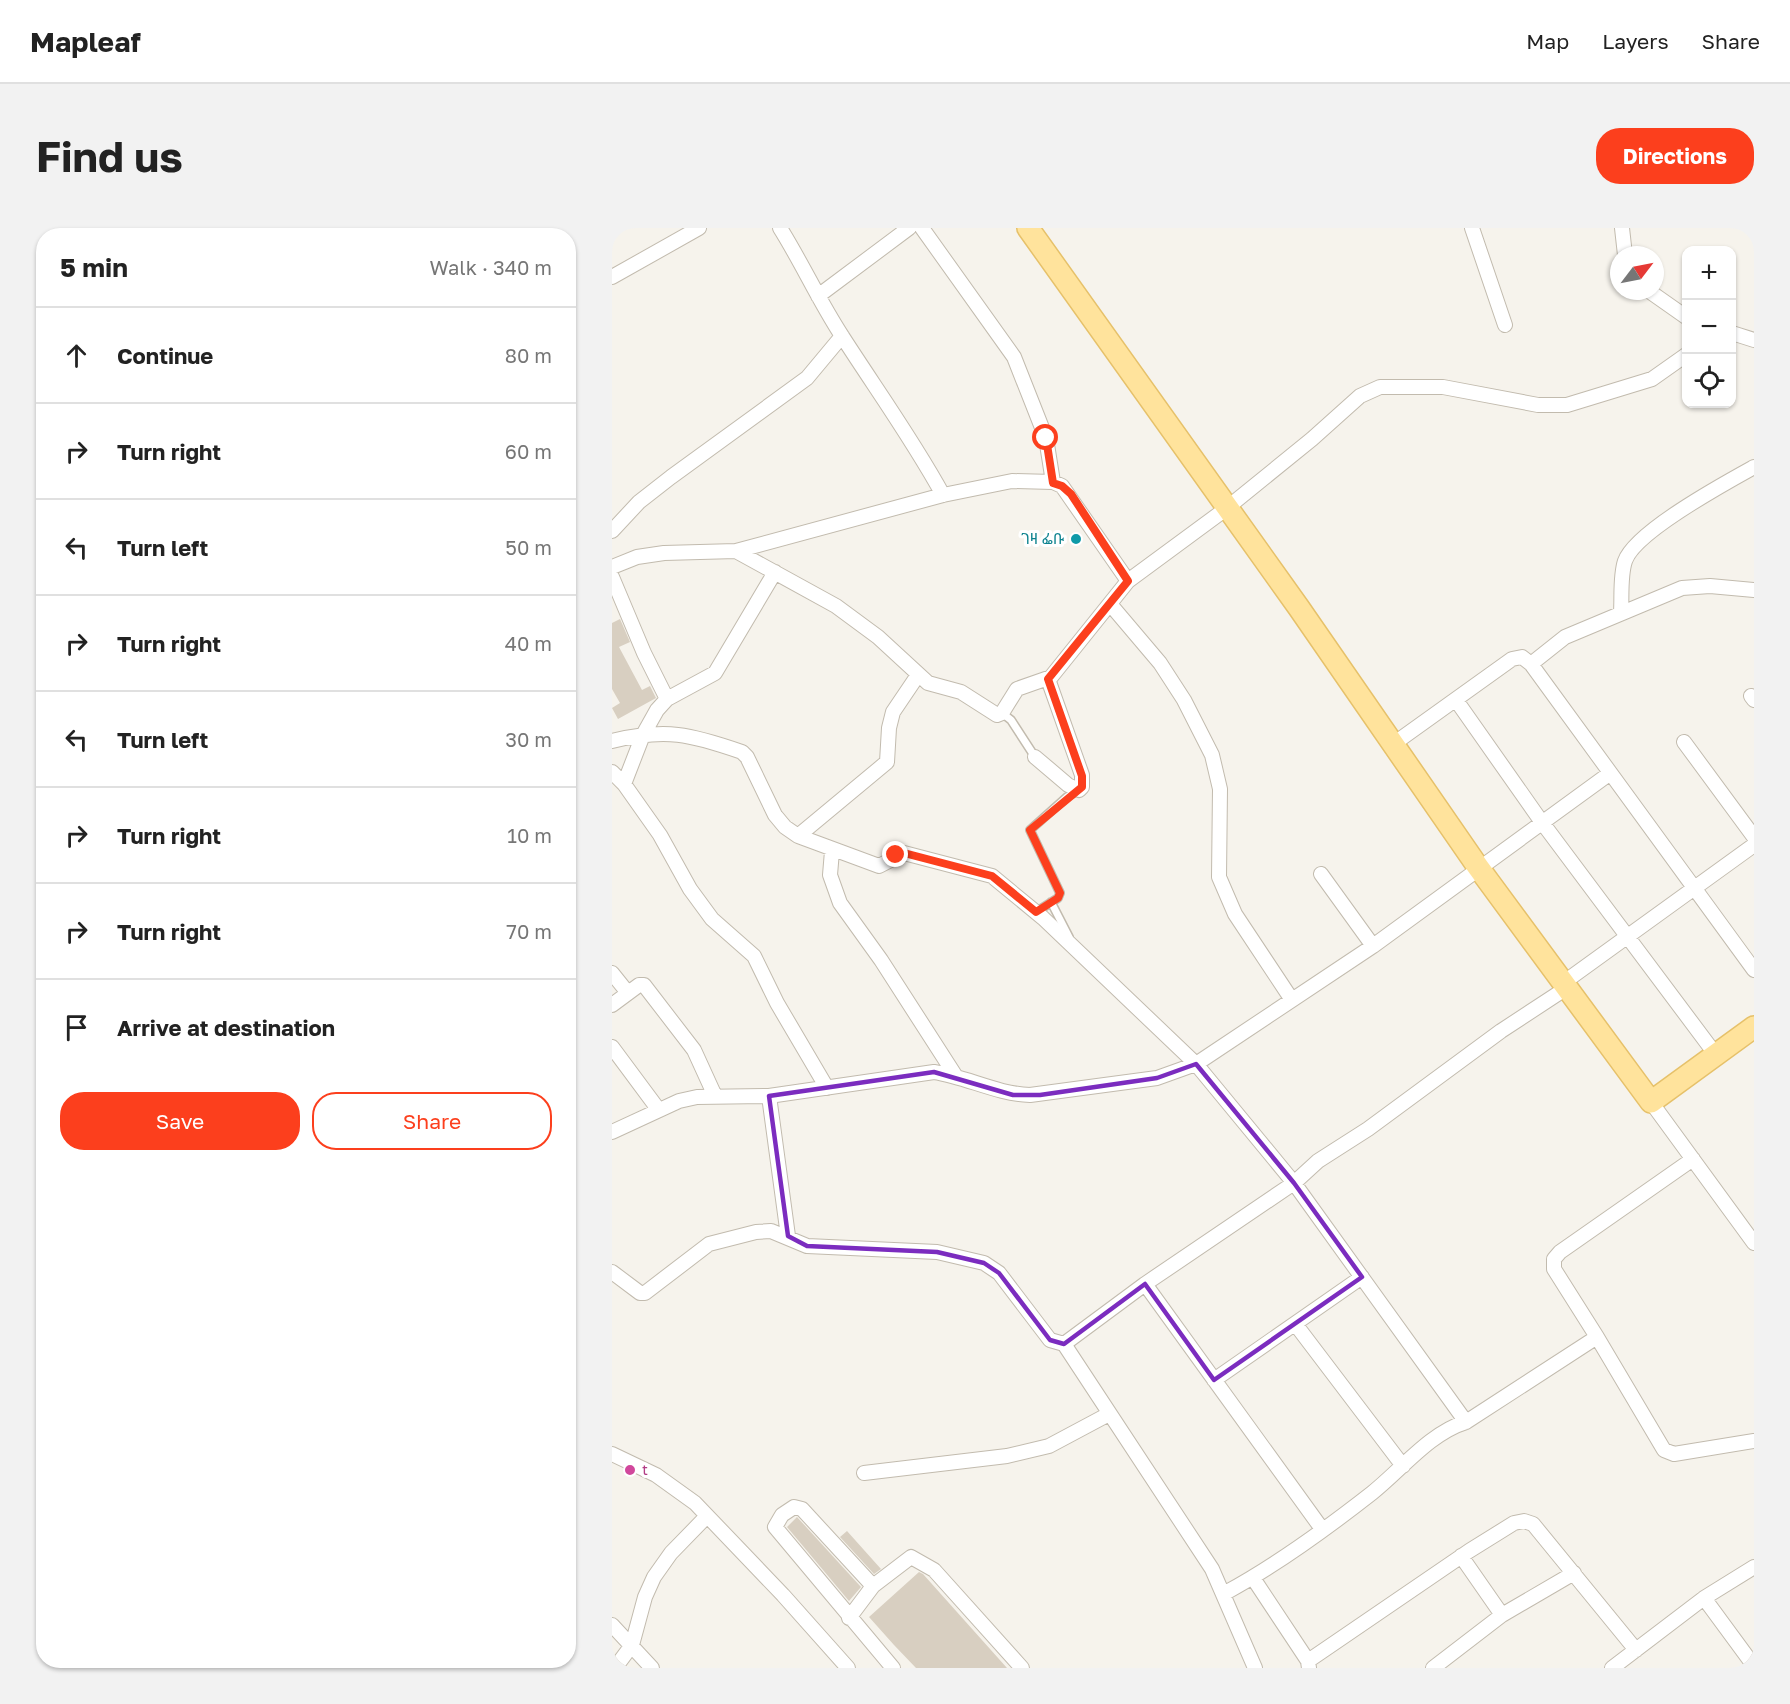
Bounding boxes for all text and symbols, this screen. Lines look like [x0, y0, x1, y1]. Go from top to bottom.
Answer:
text: Mapleaf [30, 25, 141, 58]
text: Map [1526, 28, 1569, 54]
text: Layers [1602, 28, 1669, 54]
text: Share [1702, 28, 1760, 54]
button: Directions [1596, 128, 1754, 184]
text: Find us [36, 131, 183, 181]
north arrow [1610, 246, 1664, 300]
map controls [1682, 246, 1736, 408]
button: + [1682, 246, 1736, 300]
text: 5 min [60, 252, 128, 283]
text: Walk · 340 m [430, 255, 552, 279]
button: − [1682, 300, 1736, 354]
icon: ahead [60, 339, 93, 372]
text: Continue [117, 342, 213, 369]
text: 80 m [505, 343, 552, 367]
button: locate [1682, 354, 1736, 408]
route start [1032, 424, 1058, 450]
icon: right [60, 435, 93, 468]
text: Turn right [117, 438, 221, 465]
text: 60 m [505, 439, 552, 463]
place label: ገዛ ፌቡ [1021, 529, 1064, 547]
icon: left [60, 531, 93, 564]
marker: ገዛ ፌቡ [1069, 532, 1083, 546]
text: Turn left [117, 534, 208, 561]
text: 50 m [505, 535, 552, 559]
icon: right [60, 627, 93, 660]
text: Turn right [117, 630, 221, 657]
text: 40 m [505, 631, 552, 655]
icon: left [60, 723, 93, 756]
text: Turn left [117, 726, 208, 753]
text: 30 m [505, 727, 552, 751]
icon: right [60, 819, 93, 852]
text: Turn right [117, 822, 221, 849]
text: 10 m [507, 823, 552, 847]
route end [882, 841, 908, 867]
icon: right [60, 915, 93, 948]
text: Turn right [117, 918, 221, 945]
text: 70 m [506, 919, 552, 943]
icon: arrive [60, 1011, 93, 1044]
text: Arrive at destination [117, 1014, 335, 1041]
button: Save [60, 1092, 300, 1150]
button: Share [312, 1092, 552, 1150]
place label: t [642, 1460, 648, 1478]
marker: t [623, 1463, 637, 1477]

